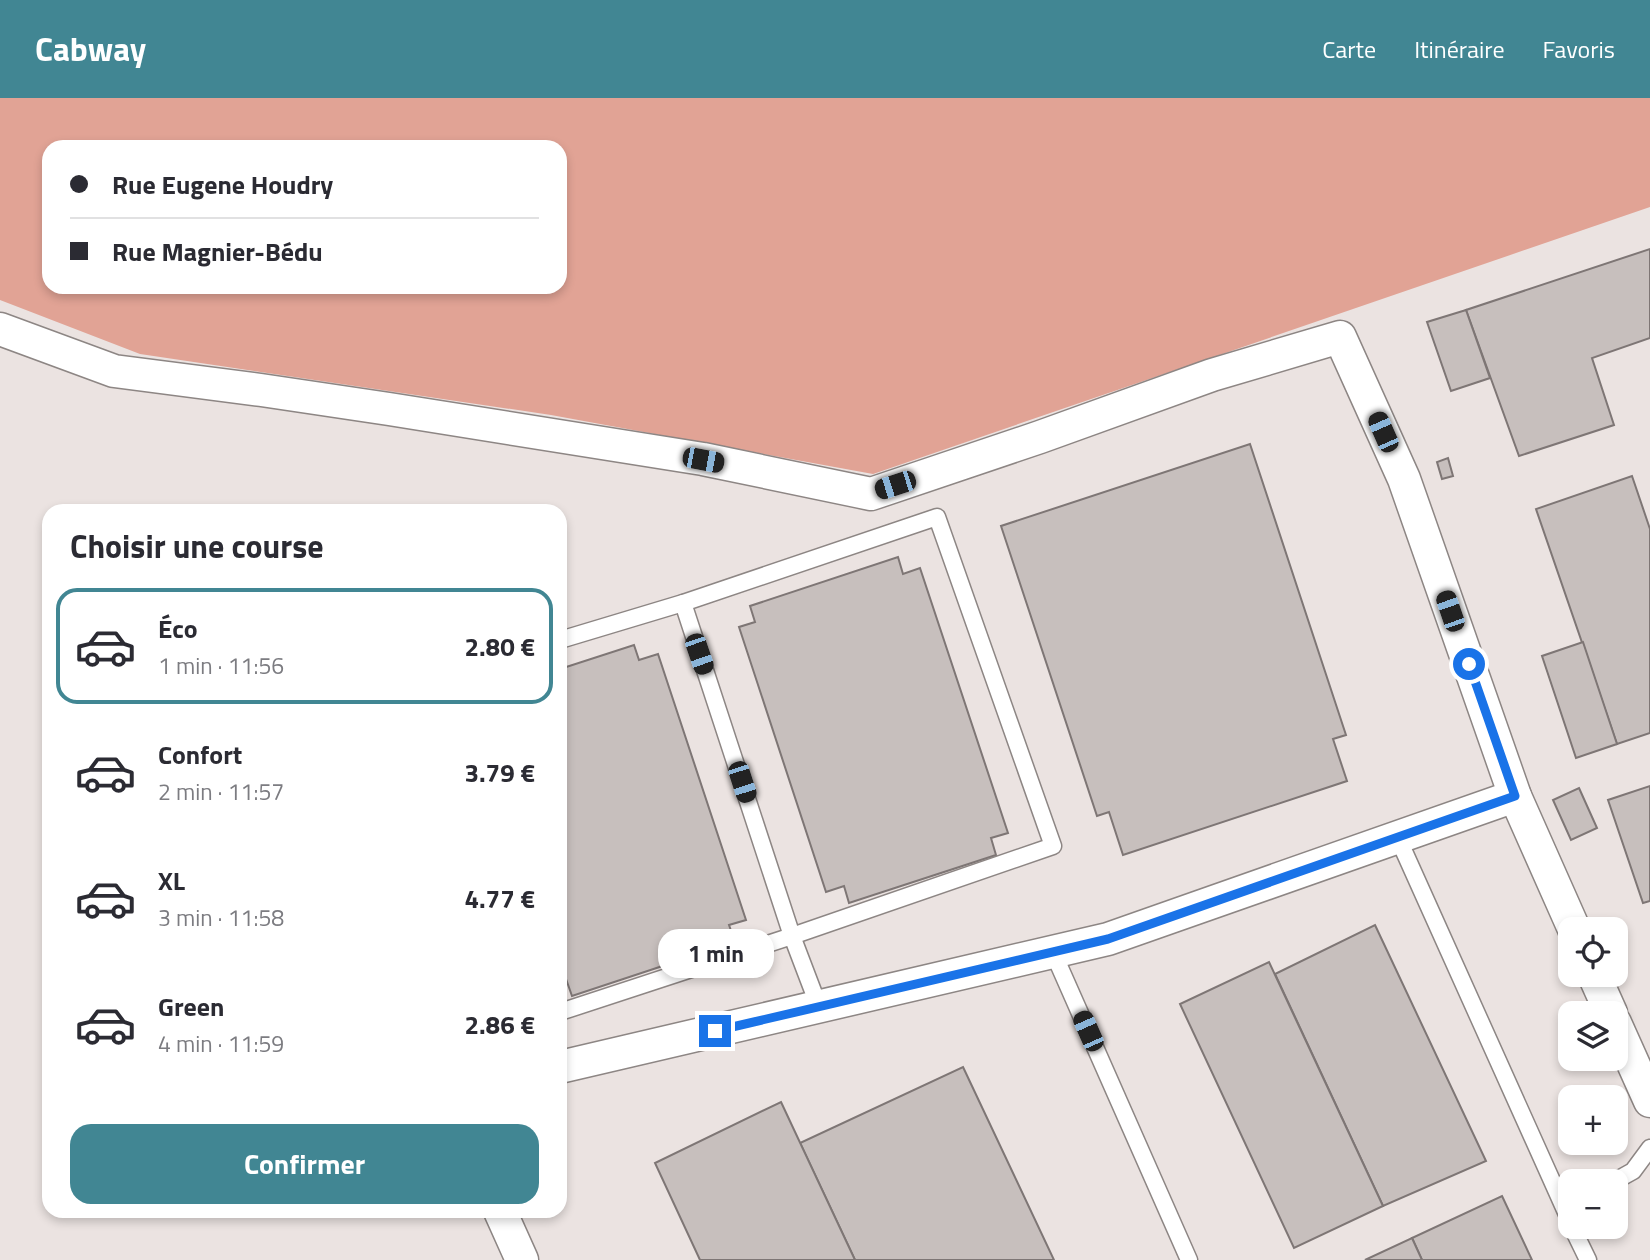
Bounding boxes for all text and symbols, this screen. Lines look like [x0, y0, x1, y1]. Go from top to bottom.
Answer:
text: Cabway [35, 24, 146, 74]
text: Carte [1322, 31, 1376, 67]
text: Itinéraire [1414, 31, 1505, 67]
text: Favoris [1543, 31, 1615, 67]
text: Rue Eugene Houdry [112, 165, 333, 204]
text: Rue Magnier-Bédu [112, 232, 323, 271]
car [1365, 409, 1402, 455]
car [681, 446, 726, 474]
car [872, 469, 919, 501]
text: Choisir une course [70, 522, 324, 570]
car [1434, 588, 1467, 634]
text: Éco [158, 609, 198, 648]
icon: car [74, 615, 137, 678]
text: 2.80 € [464, 627, 535, 666]
car [683, 631, 716, 677]
text: 1 min · 11:56 [158, 648, 284, 683]
route start [1453, 648, 1485, 680]
text: Confort [158, 735, 242, 774]
icon: car [74, 741, 137, 804]
text: 3.79 € [464, 753, 535, 792]
car [726, 759, 759, 805]
text: 2 min · 11:57 [158, 774, 284, 809]
text: XL [158, 861, 185, 900]
icon: car [74, 867, 137, 930]
text: 4.77 € [464, 879, 535, 918]
text: 3 min · 11:58 [158, 900, 284, 935]
map controls [1558, 917, 1628, 1239]
button: locate [1558, 917, 1628, 987]
callout: 1 min [657, 930, 773, 978]
text: 1 min [688, 936, 744, 971]
text: Green [158, 987, 224, 1026]
icon: car [74, 993, 137, 1056]
button: layers [1558, 1001, 1628, 1071]
text: 2.86 € [464, 1005, 535, 1044]
car [1070, 1008, 1107, 1054]
route end [699, 1015, 731, 1047]
text: 4 min · 11:59 [158, 1026, 284, 1061]
button: + [1558, 1085, 1628, 1155]
button: Confirmer [70, 1124, 539, 1204]
button: − [1558, 1169, 1628, 1239]

